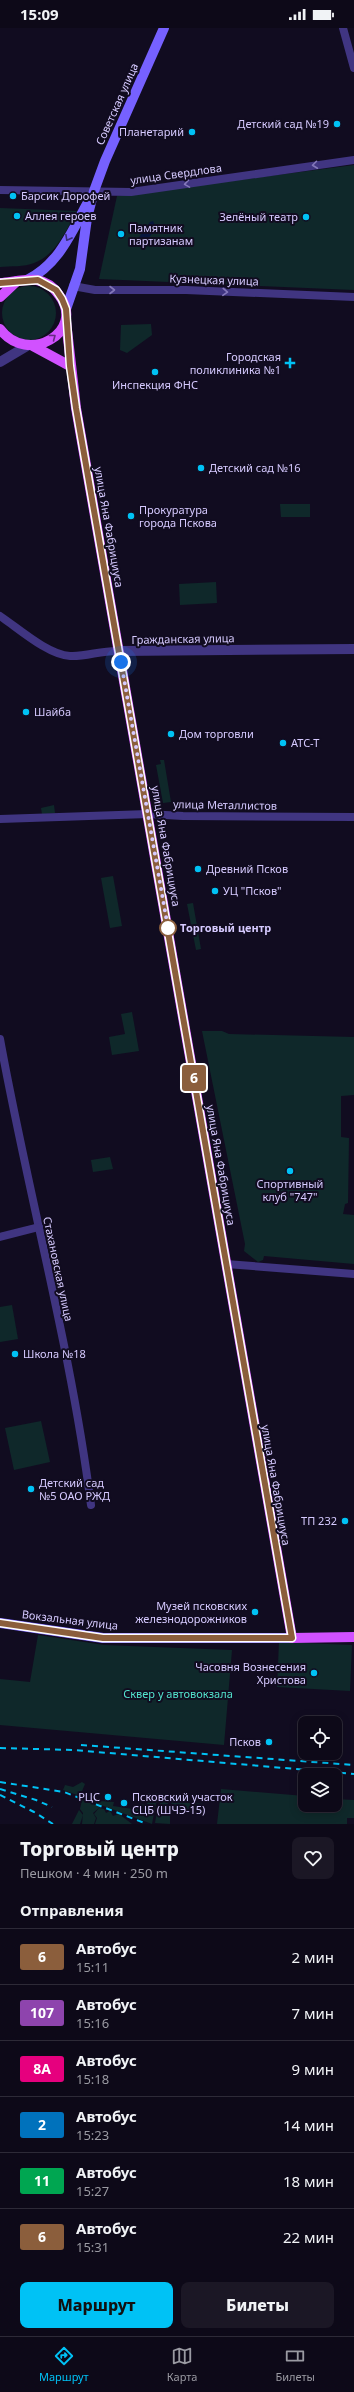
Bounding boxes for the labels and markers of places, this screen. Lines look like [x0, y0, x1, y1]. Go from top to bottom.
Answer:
place label: Детский сад №19 [237, 116, 329, 131]
marker: Детский сад №19 [332, 119, 342, 129]
place label: Планетарий [119, 124, 184, 139]
marker: Планетарий [187, 127, 197, 137]
place label: Барсик Дорофей [21, 188, 110, 203]
marker: Барсик Дорофей [8, 191, 18, 201]
place label: Аллея героев [25, 208, 96, 223]
place label: Зелёный театр [219, 209, 298, 224]
marker: Аллея героев [12, 211, 22, 221]
marker: Зелёный театр [301, 212, 311, 222]
place label: Памятник партизанам [129, 220, 193, 248]
marker: Памятник партизанам [116, 229, 126, 239]
place label: Городская поликлиника №1 [190, 349, 281, 377]
marker: Городская поликлиника №1 [284, 357, 296, 369]
marker: Инспекция ФНС [150, 367, 160, 377]
place label: Инспекция ФНС [112, 377, 198, 392]
place label: Детский сад №16 [209, 460, 301, 475]
marker: Детский сад №16 [196, 463, 206, 473]
place label: Прокуратура города Пскова [139, 502, 217, 530]
marker: Прокуратура города Пскова [126, 511, 136, 521]
place label: Шайба [34, 704, 71, 719]
marker: Шайба [21, 707, 31, 717]
place label: Дом торговли [179, 726, 254, 741]
marker: Дом торговли [166, 729, 176, 739]
place label: ATC-T [291, 735, 319, 750]
marker: ATC-T [278, 738, 288, 748]
place label: Древний Псков [206, 861, 288, 876]
marker: Древний Псков [193, 864, 203, 874]
place label: УЦ "Псков" [223, 883, 282, 898]
marker: УЦ "Псков" [210, 886, 220, 896]
marker: Торговый центр [159, 919, 177, 937]
place label: Торговый центр [180, 920, 271, 935]
marker: Спортивный клуб "747" [285, 1166, 295, 1176]
place label: Спортивный клуб "747" [257, 1176, 323, 1204]
place label: Школа №18 [23, 1346, 86, 1361]
marker: Школа №18 [10, 1349, 20, 1359]
place label: Детский сад №5 ОАО РЖД [39, 1475, 110, 1503]
marker: Детский сад №5 ОАО РЖД [26, 1484, 36, 1494]
place label: ТП 232 [301, 1513, 337, 1528]
marker: ТП 232 [340, 1516, 350, 1526]
place label: Музей псковских железнодорожников [135, 1598, 247, 1626]
marker: Музей псковских железнодорожников [250, 1607, 260, 1617]
place label: Часовня Вознесения Христова [195, 1659, 306, 1687]
marker: Часовня Вознесения Христова [309, 1668, 319, 1678]
place label: Псков [229, 1734, 261, 1749]
marker: Псков [264, 1737, 274, 1747]
place label: РЦС [78, 1789, 100, 1804]
place label: Псковский участок СЦБ (ШЧЭ-15) [132, 1789, 233, 1817]
marker: РЦС [103, 1792, 113, 1802]
marker: Псковский участок СЦБ (ШЧЭ-15) [119, 1798, 129, 1808]

